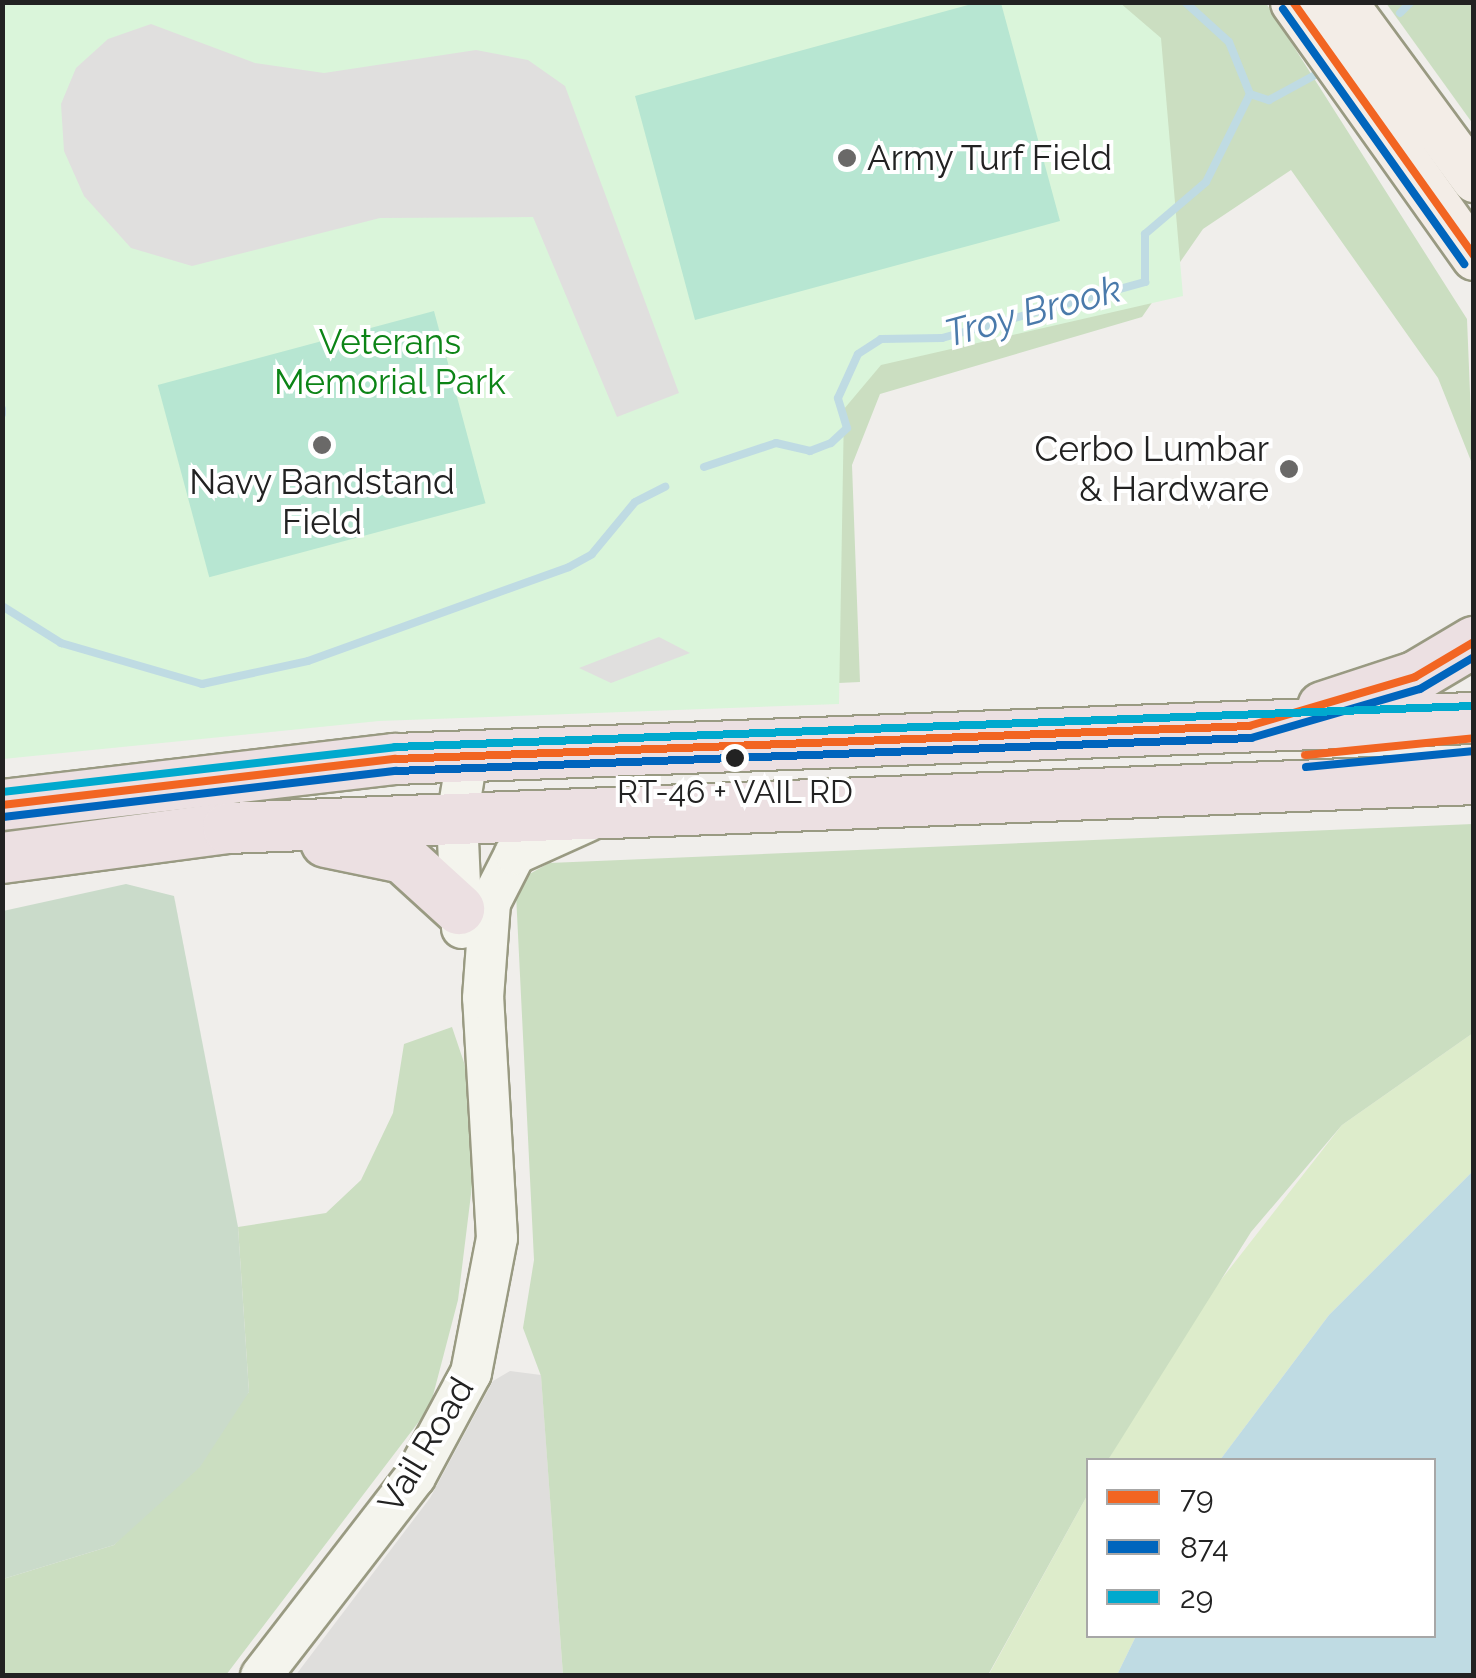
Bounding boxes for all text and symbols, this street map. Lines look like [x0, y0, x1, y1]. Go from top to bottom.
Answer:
place label: Army Turf Field [867, 137, 1115, 179]
marker: Army Turf Field [836, 147, 858, 169]
water label: Troy Brook [939, 265, 1127, 357]
park label: Veterans Memorial Park [274, 321, 506, 403]
place label: Cerbo Lumbar & Hardware [1035, 428, 1269, 510]
marker: Navy Bandstand Field [311, 434, 333, 456]
marker: Cerbo Lumbar & Hardware [1278, 458, 1300, 480]
place label: Navy Bandstand Field [189, 461, 455, 543]
marker: RT-46 + VAIL RD [725, 748, 745, 768]
place label: RT-46 + VAIL RD [616, 773, 854, 811]
street label: Vail Road [369, 1369, 483, 1521]
legend [1086, 1458, 1436, 1638]
text: 79 [1180, 1480, 1214, 1515]
text: 874 [1180, 1530, 1229, 1565]
text: 29 [1180, 1580, 1213, 1615]

